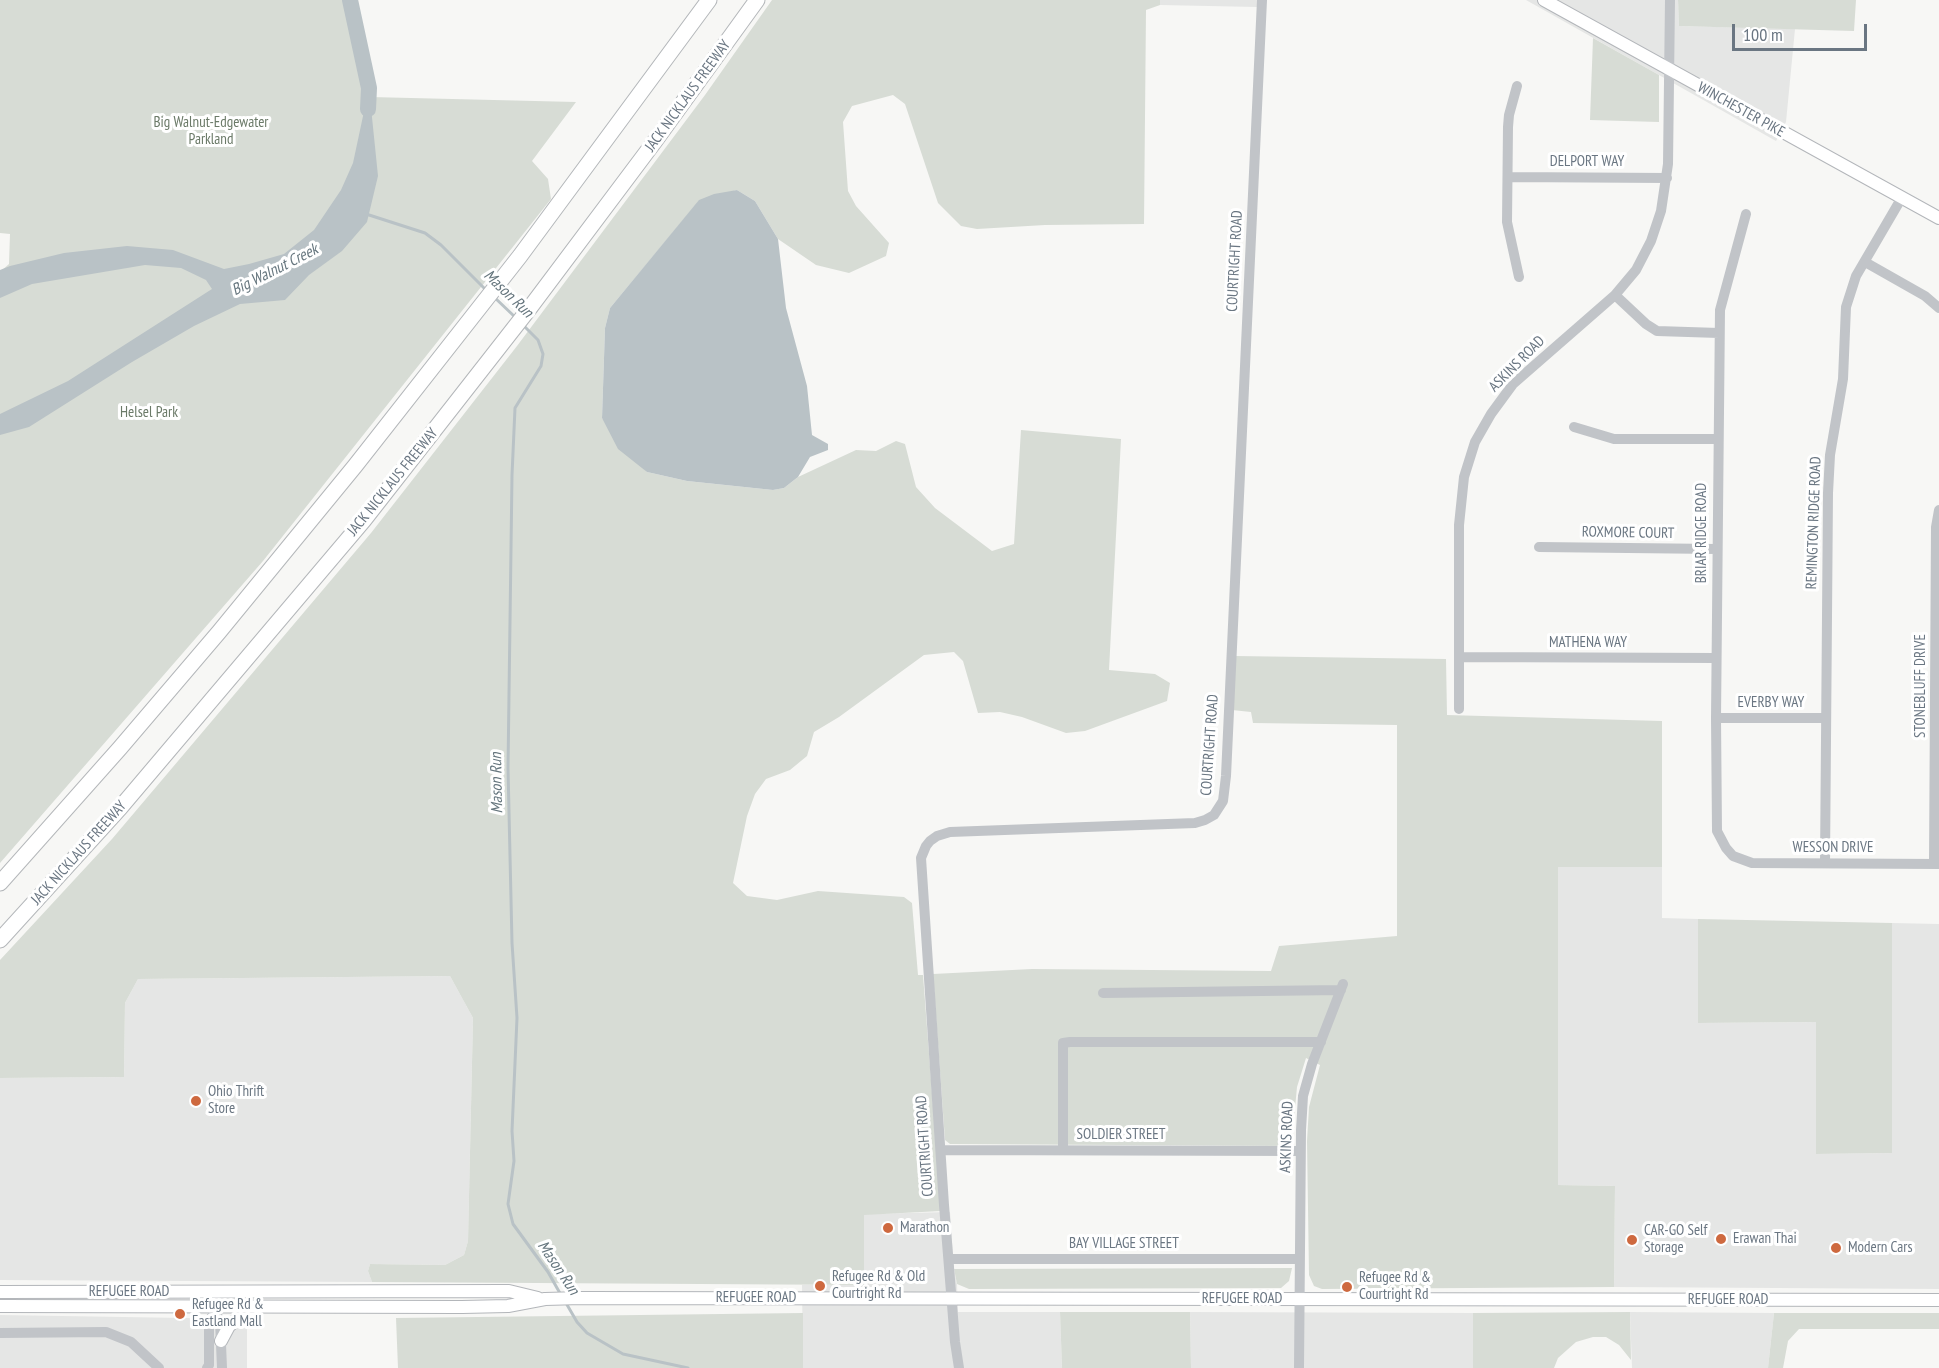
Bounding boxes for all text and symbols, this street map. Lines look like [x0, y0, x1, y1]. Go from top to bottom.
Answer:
scale bar [1735, 12, 1870, 50]
text: 100 m [1743, 23, 1783, 46]
street label: JACK NICKLAUS FREEWAY [641, 37, 735, 155]
street label: WINCHESTER PIKE [1694, 79, 1788, 141]
park label: Big Walnut-Edgewater Parkland [154, 114, 268, 149]
street label: DELPORT WAY [1550, 153, 1624, 171]
street label: COURTRIGHT ROAD [1223, 210, 1247, 312]
water label: Big Walnut Creek [229, 240, 321, 300]
water label: Mason Run [479, 266, 537, 322]
street label: ASKINS ROAD [1485, 332, 1549, 396]
park label: Helsel Park [120, 404, 178, 422]
street label: JACK NICKLAUS FREEWAY [344, 424, 442, 540]
street label: REMINGTON RIDGE ROAD [1803, 456, 1825, 590]
street label: BRIAR RIDGE ROAD [1693, 483, 1711, 583]
street label: ROXMORE COURT [1582, 523, 1674, 543]
street label: MATHENA WAY [1549, 634, 1627, 652]
street label: STONEBLUFF DRIVE [1912, 634, 1930, 738]
street label: COURTRIGHT ROAD [1197, 694, 1223, 796]
street label: EVERBY WAY [1738, 694, 1804, 712]
water label: Mason Run [487, 752, 507, 814]
street label: JACK NICKLAUS FREEWAY [28, 797, 130, 909]
street label: WESSON DRIVE [1793, 839, 1873, 857]
place label: Ohio Thrift Store [208, 1083, 264, 1118]
marker: Ohio Thrift Store [189, 1094, 203, 1108]
street label: COURTRIGHT ROAD [912, 1095, 938, 1197]
street label: ASKINS ROAD [1277, 1101, 1297, 1173]
street label: SOLDIER STREET [1077, 1126, 1165, 1144]
place label: Marathon [900, 1219, 949, 1237]
marker: Marathon [881, 1221, 895, 1235]
place label: CAR-GO Self Storage [1644, 1222, 1707, 1257]
place label: Erawan Thai [1733, 1230, 1797, 1248]
marker: Erawan Thai [1714, 1232, 1728, 1246]
marker: CAR-GO Self Storage [1625, 1233, 1639, 1247]
street label: BAY VILLAGE STREET [1069, 1235, 1179, 1253]
water label: Mason Run [533, 1237, 583, 1299]
place label: Modern Cars [1848, 1239, 1912, 1257]
marker: Modern Cars [1829, 1241, 1843, 1255]
place label: Refugee Rd & Old Courtright Rd [832, 1268, 925, 1303]
place label: Refugee Rd & Courtright Rd [1359, 1269, 1431, 1304]
marker: Refugee Rd & Old Courtright Rd [813, 1279, 827, 1293]
marker: Refugee Rd & Courtright Rd [1340, 1280, 1354, 1294]
street label: REFUGEE ROAD [89, 1283, 169, 1301]
street label: REFUGEE ROAD [716, 1289, 796, 1307]
street label: REFUGEE ROAD [1202, 1290, 1282, 1308]
street label: REFUGEE ROAD [1688, 1291, 1768, 1309]
place label: Refugee Rd & Eastland Mall [192, 1296, 264, 1331]
marker: Refugee Rd & Eastland Mall [173, 1307, 187, 1321]

